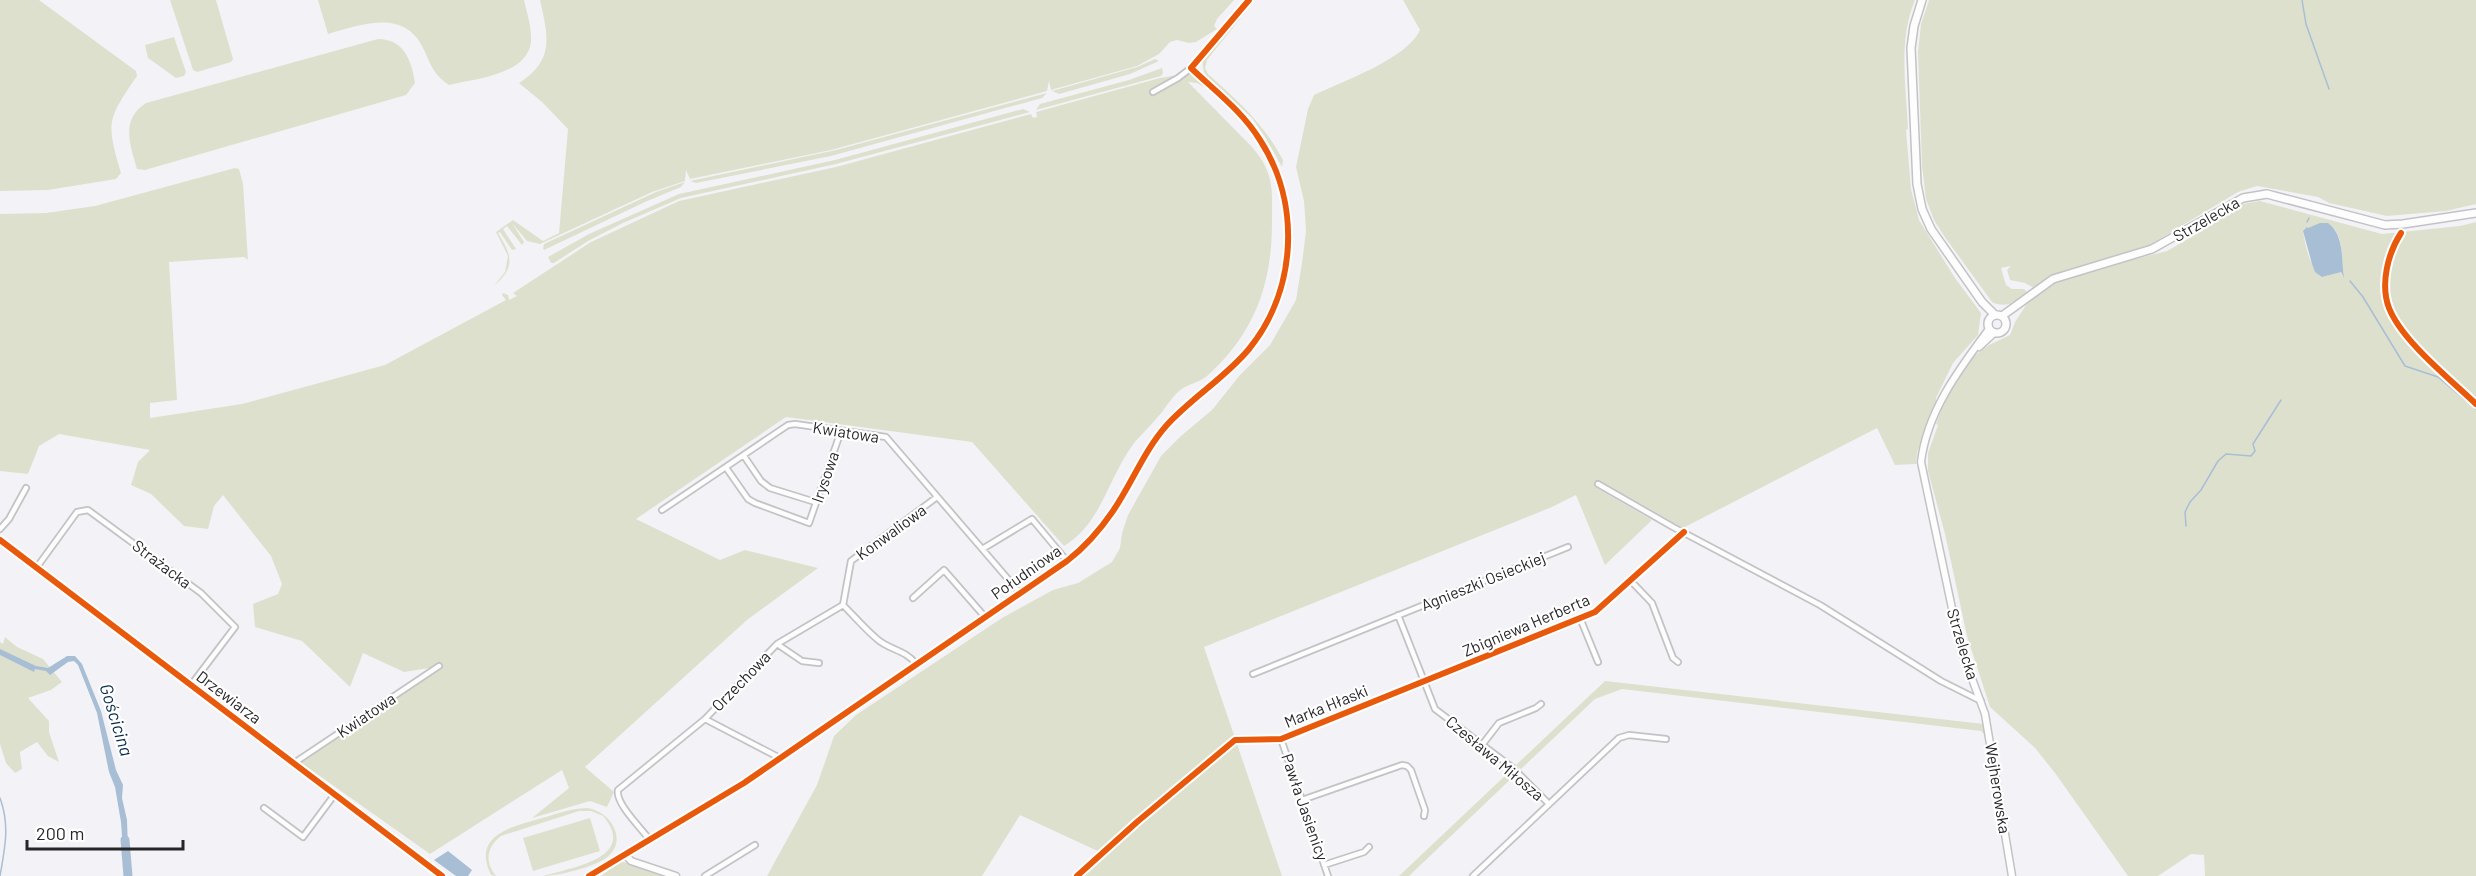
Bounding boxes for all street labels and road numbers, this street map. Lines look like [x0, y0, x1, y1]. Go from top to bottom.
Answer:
street label: Strzelecka [2169, 192, 2242, 245]
street label: Kwiatowa [812, 417, 881, 446]
street label: Irysowa [807, 449, 842, 505]
street label: Konwaliowa [852, 500, 929, 563]
street label: Strażacka [129, 535, 195, 592]
street label: Południowa [987, 540, 1064, 603]
street label: Agnieszki Osieckiej [1418, 547, 1548, 614]
street label: Zbigniewa Herberta [1460, 589, 1592, 660]
street label: Strzelecka [1944, 606, 1983, 682]
street label: Orzechowa [707, 647, 774, 715]
street label: Drzewiarza [193, 666, 265, 727]
street label: Marka Hłaski [1281, 680, 1370, 731]
street label: Kwiatowa [333, 688, 399, 741]
street label: Czesława Miłosza [1443, 711, 1548, 804]
street label: Wejherowska [1982, 741, 2015, 835]
street label: Pawła Jasienicy [1278, 751, 1333, 863]

